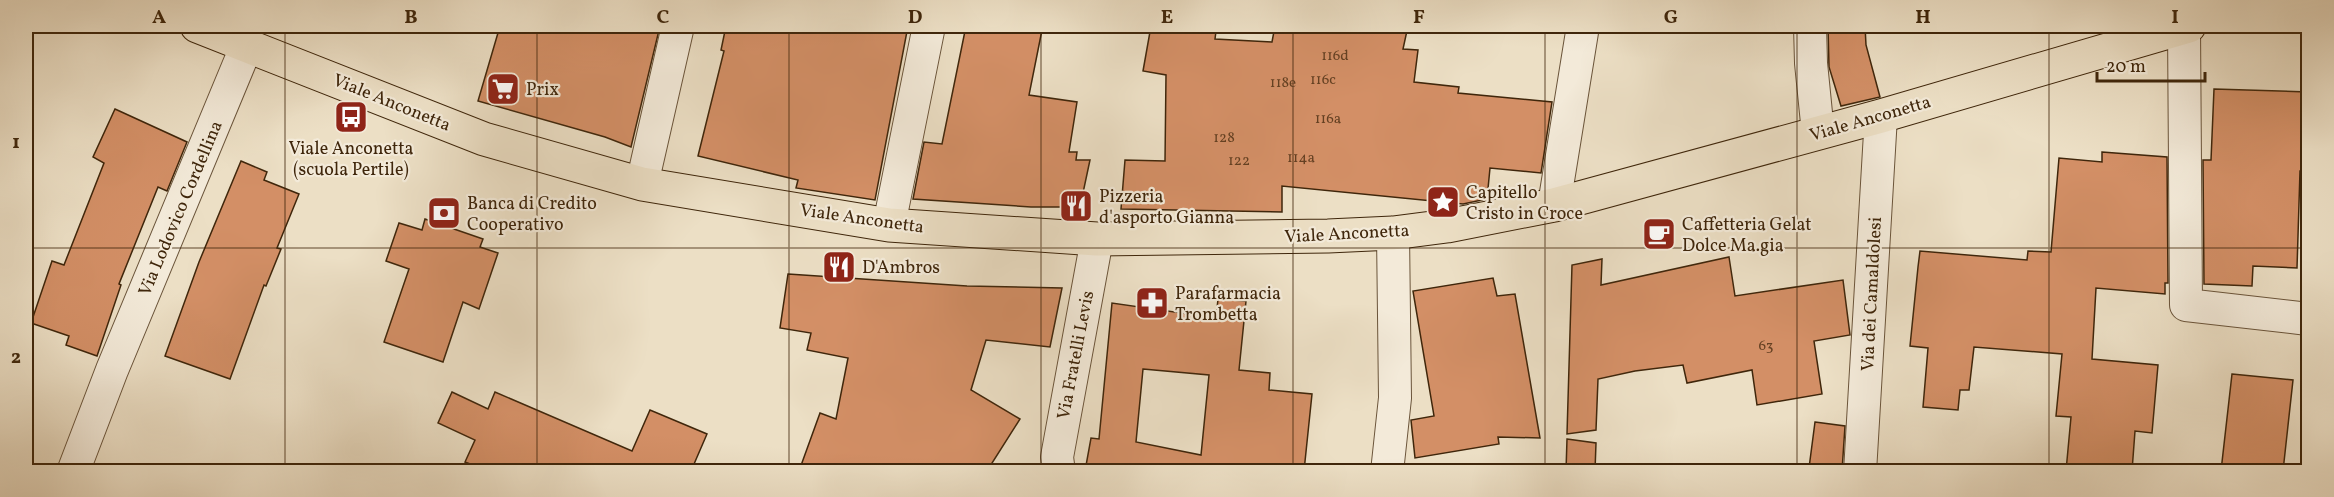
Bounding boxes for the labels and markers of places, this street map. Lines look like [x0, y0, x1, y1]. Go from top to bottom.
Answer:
supermarket icon: Prix [485, 71, 521, 107]
place label: Prix [526, 78, 559, 103]
bus stop icon: Viale Anconetta (scuola Pertile) [333, 99, 369, 135]
place label: Viale Anconetta (scuola Pertile) [288, 137, 414, 183]
place label: Capitello Cristo in Croce [1466, 181, 1583, 227]
place icon: Capitello Cristo in Croce [1425, 184, 1461, 220]
place label: Pizzeria d'asporto Gianna [1099, 185, 1234, 231]
restaurant icon: Pizzeria d'asporto Gianna [1058, 188, 1094, 224]
place label: Banca di Credito Cooperativo [467, 192, 597, 238]
bank icon: Banca di Credito Cooperativo [426, 195, 462, 231]
place label: Caffetteria Gelat Dolce Ma.gia [1682, 213, 1812, 259]
cafe icon: Caffetteria Gelat Dolce Ma.gia [1641, 216, 1677, 252]
restaurant icon: D'Ambros [821, 249, 857, 285]
place label: D'Ambros [862, 256, 940, 281]
place label: Parafarmacia Trombetta [1175, 282, 1281, 328]
pharmacy icon: Parafarmacia Trombetta [1134, 285, 1170, 321]

